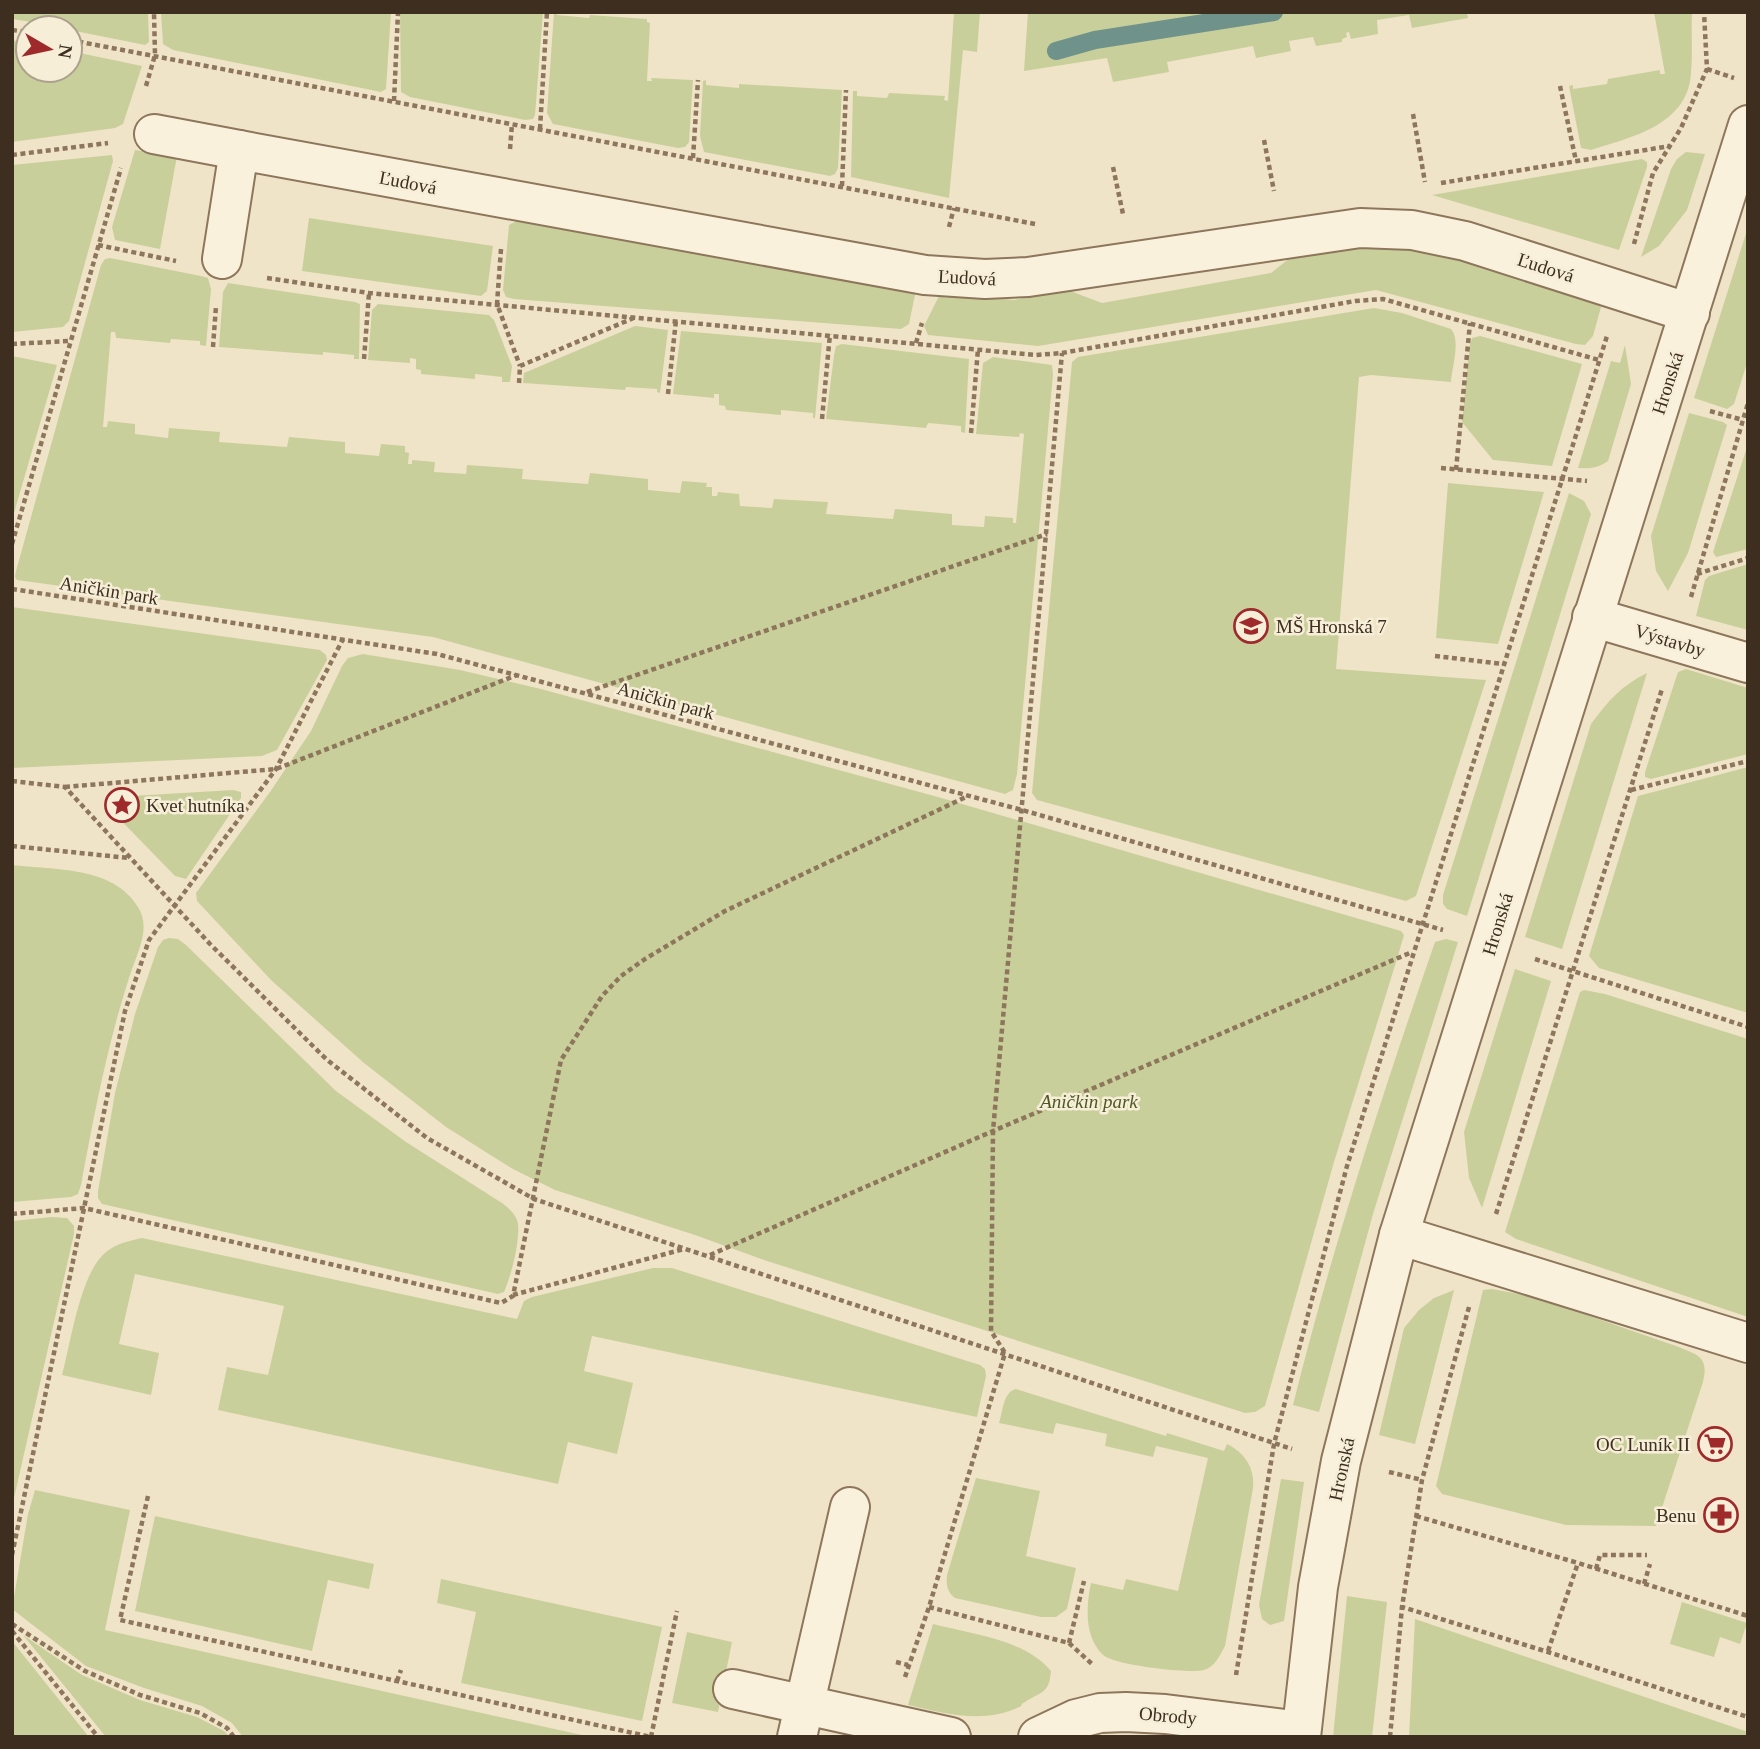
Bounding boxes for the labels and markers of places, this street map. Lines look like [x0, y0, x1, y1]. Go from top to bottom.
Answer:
school or university icon: MŠ Hronská 7 [1232, 607, 1270, 645]
place label: MŠ Hronská 7 [1276, 616, 1387, 637]
place icon: Kvet hutníka [103, 786, 141, 824]
place label: Kvet hutníka [146, 795, 245, 816]
supermarket icon: OC Luník II [1696, 1425, 1734, 1463]
place label: OC Luník II [1596, 1434, 1690, 1455]
pharmacy icon: Benu [1702, 1496, 1740, 1534]
place label: Benu [1656, 1505, 1696, 1526]

